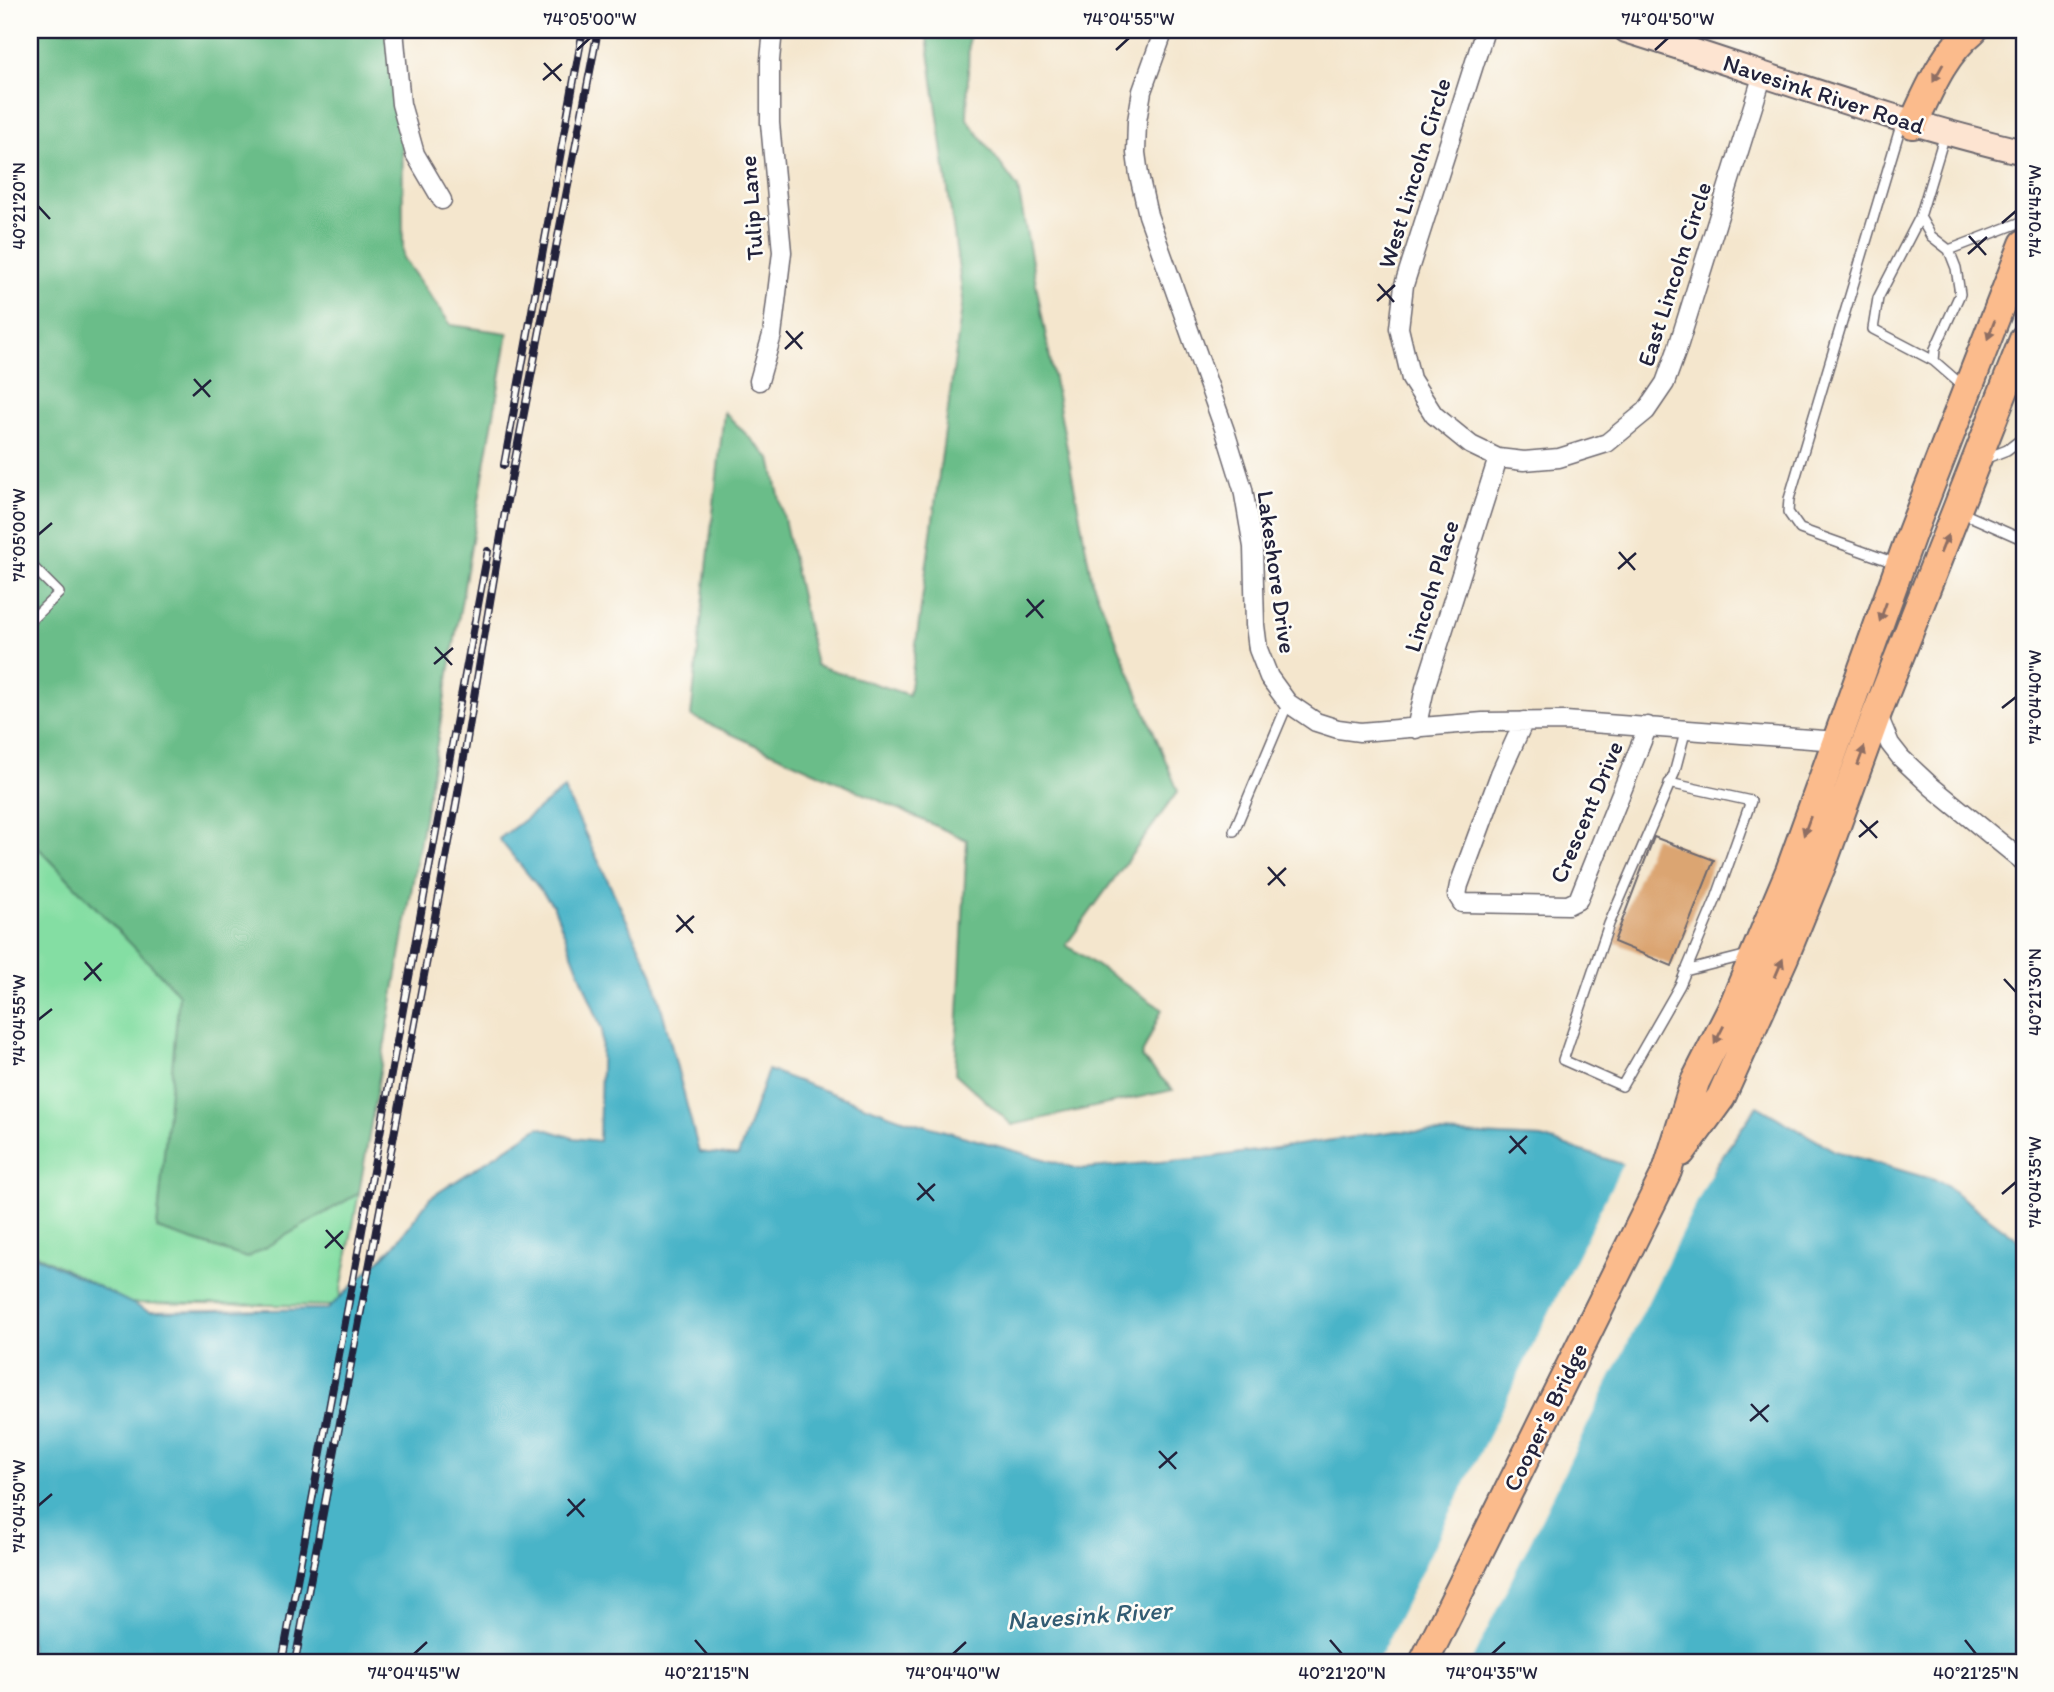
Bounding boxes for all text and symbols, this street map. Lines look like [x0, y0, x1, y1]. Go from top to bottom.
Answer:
text: 74°05'00"W [543, 8, 637, 30]
text: 74°04'55"W [1083, 8, 1175, 30]
text: 74°04'50"W [1622, 8, 1714, 30]
street label: Navesink River Road [1720, 48, 1928, 140]
one-way arrow [1932, 63, 1944, 83]
street label: West Lincoln Circle [1371, 74, 1457, 272]
street label: Tulip Lane [733, 155, 769, 261]
text: 40°21'20"N [8, 162, 30, 250]
text: 74°04'45"W [2024, 165, 2046, 257]
street label: East Lincoln Circle [1631, 178, 1717, 370]
one-way arrow [1985, 320, 1996, 341]
text: 74°05'00"W [8, 488, 30, 582]
street label: Lakeshore Drive [1251, 489, 1303, 655]
street label: Lincoln Place [1397, 517, 1465, 655]
one-way arrow [1938, 533, 1949, 554]
one-way arrow [1877, 601, 1888, 622]
text: 74°04'40"W [2024, 650, 2046, 744]
street label: Crescent Drive [1543, 737, 1629, 887]
one-way arrow [1856, 745, 1867, 766]
one-way arrow [1801, 815, 1812, 836]
text: 40°21'30"N [2024, 948, 2046, 1036]
one-way arrow [1773, 958, 1785, 978]
text: 74°04'55"W [8, 974, 30, 1066]
one-way arrow [1713, 1025, 1724, 1045]
text: 74°04'35"W [2024, 1136, 2046, 1228]
street label: Cooper's Bridge [1497, 1338, 1593, 1496]
text: 74°04'50"W [8, 1460, 30, 1552]
water label: Navesink River [1006, 1593, 1175, 1637]
text: 74°04'45"W [368, 1662, 460, 1684]
text: 40°21'15"N [665, 1662, 749, 1684]
text: 74°04'40"W [906, 1662, 1000, 1684]
text: 40°21'20"N [1298, 1662, 1386, 1684]
text: 74°04'35"W [1446, 1662, 1538, 1684]
text: 40°21'25"N [1933, 1662, 2019, 1684]

